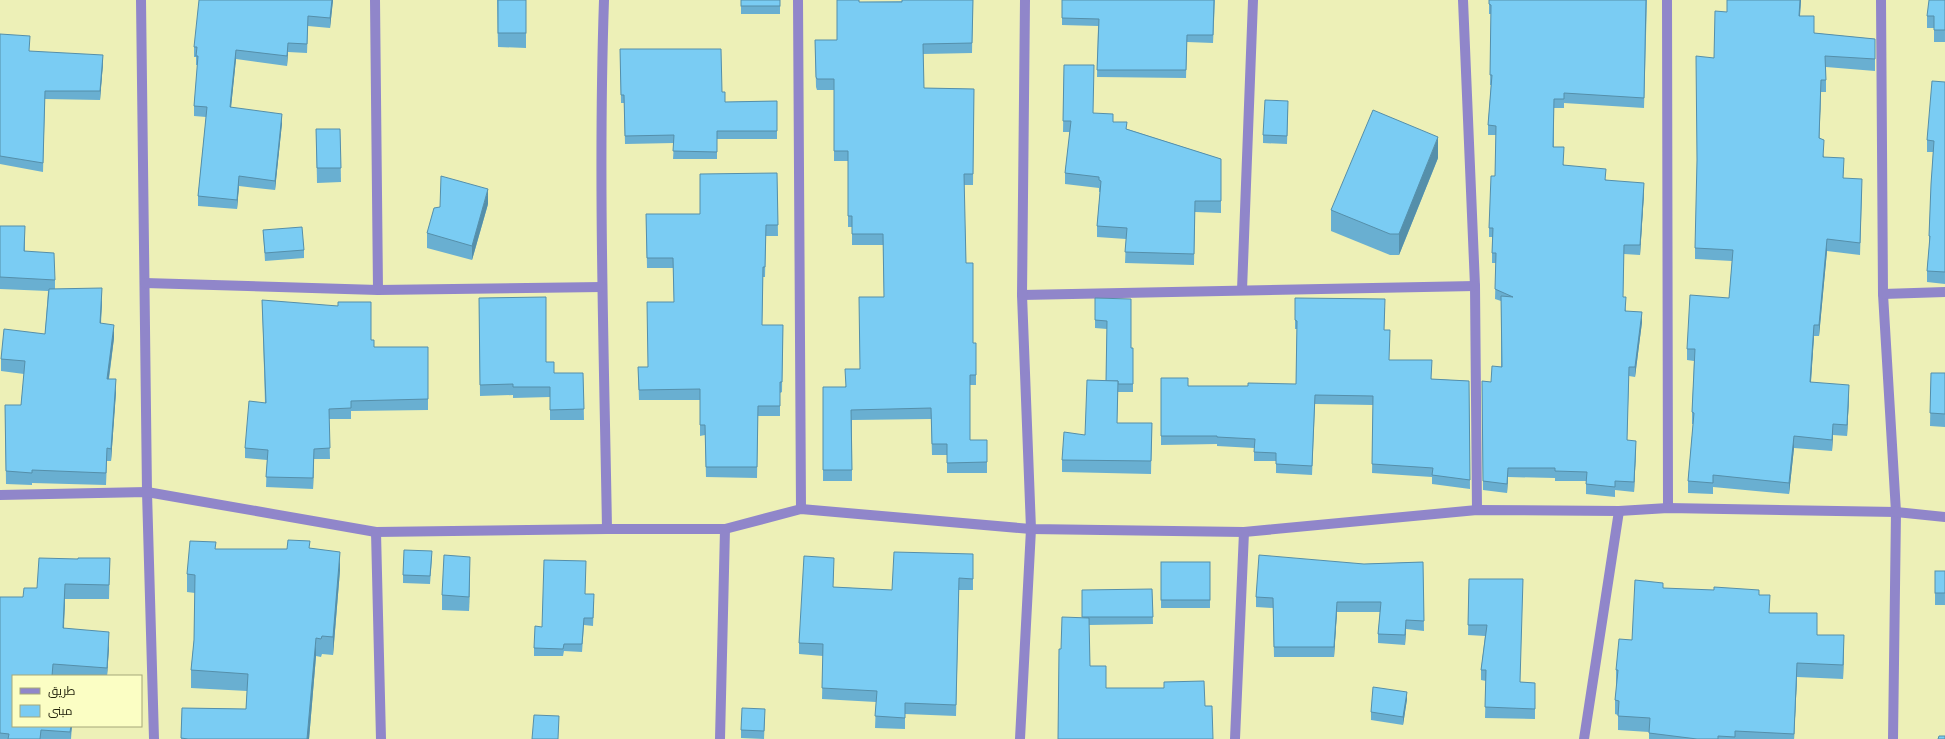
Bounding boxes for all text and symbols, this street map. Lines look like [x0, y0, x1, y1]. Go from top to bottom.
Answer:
legend [12, 675, 142, 727]
text: طريق [48, 684, 76, 698]
text: مبنى [48, 704, 73, 718]

